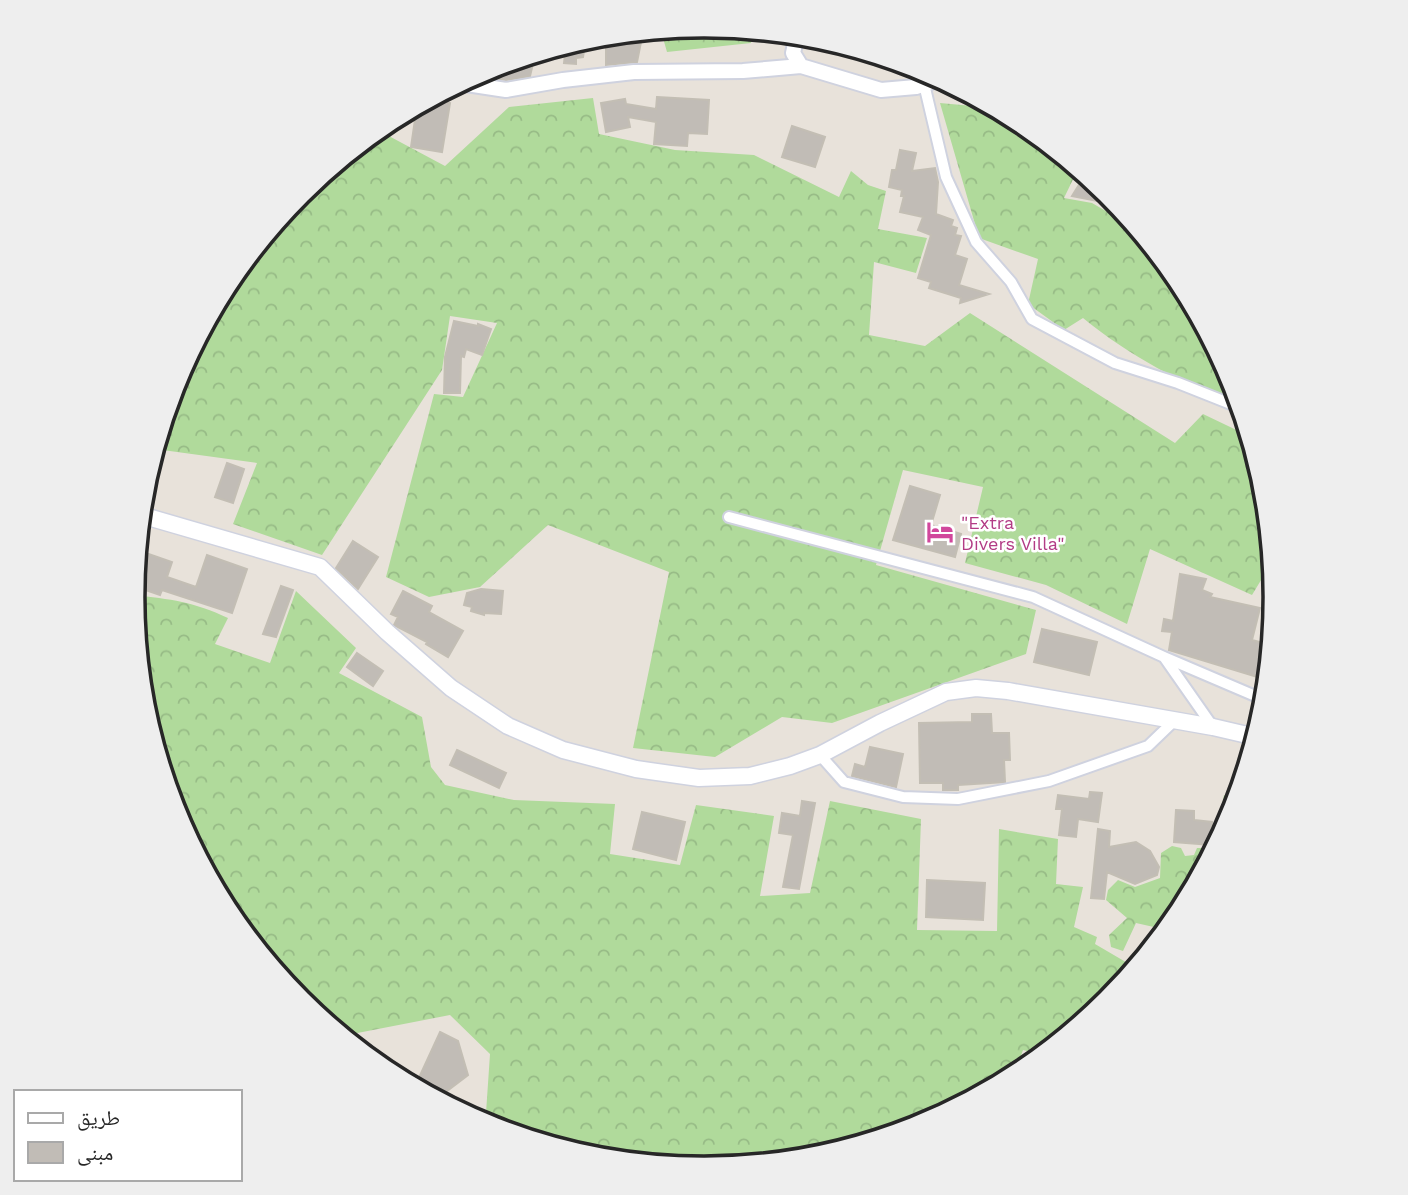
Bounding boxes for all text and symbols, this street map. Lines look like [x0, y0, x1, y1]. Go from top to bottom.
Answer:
place label: "Extra Divers Villa" [961, 512, 1064, 554]
hotel icon: "Extra Divers Villa" [925, 517, 955, 547]
legend [14, 1090, 242, 1181]
text: طريق [77, 1105, 120, 1131]
text: مبنى [77, 1140, 113, 1166]

